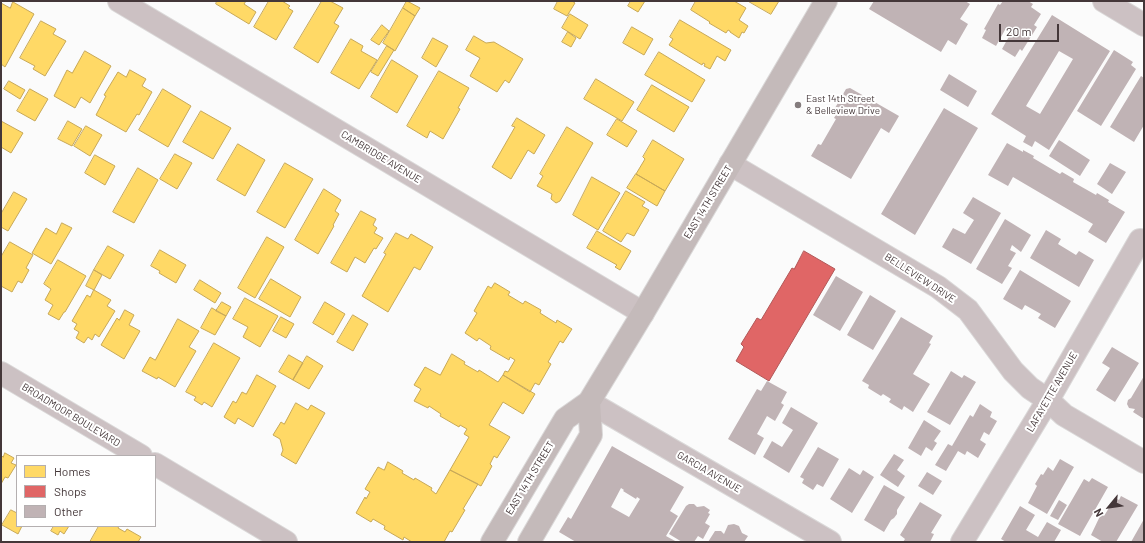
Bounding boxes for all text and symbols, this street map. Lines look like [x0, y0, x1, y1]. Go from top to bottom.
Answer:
scale bar [1001, 16, 1061, 42]
text: 20 m [1006, 24, 1032, 38]
place label: East 14th Street & Belleview Drive [806, 93, 880, 116]
marker: East 14th Street & Belleview Drive [793, 100, 803, 110]
street label: CAMBRIDGE AVENUE [339, 128, 423, 186]
street label: EAST 14TH STREET [681, 163, 735, 241]
street label: BELLEVIEW DRIVE [882, 251, 958, 305]
street label: LAFAYETTE AVENUE [1024, 350, 1080, 434]
street label: BROADMOOR BOULEVARD [20, 381, 122, 449]
street label: EAST 14TH STREET [503, 439, 557, 517]
street label: GARCIA AVENUE [675, 449, 743, 495]
legend [16, 455, 156, 527]
text: Homes [54, 464, 90, 478]
text: Shops [54, 484, 86, 498]
north arrow [1089, 487, 1129, 527]
text: Other [54, 504, 83, 518]
text: N [1091, 507, 1106, 519]

